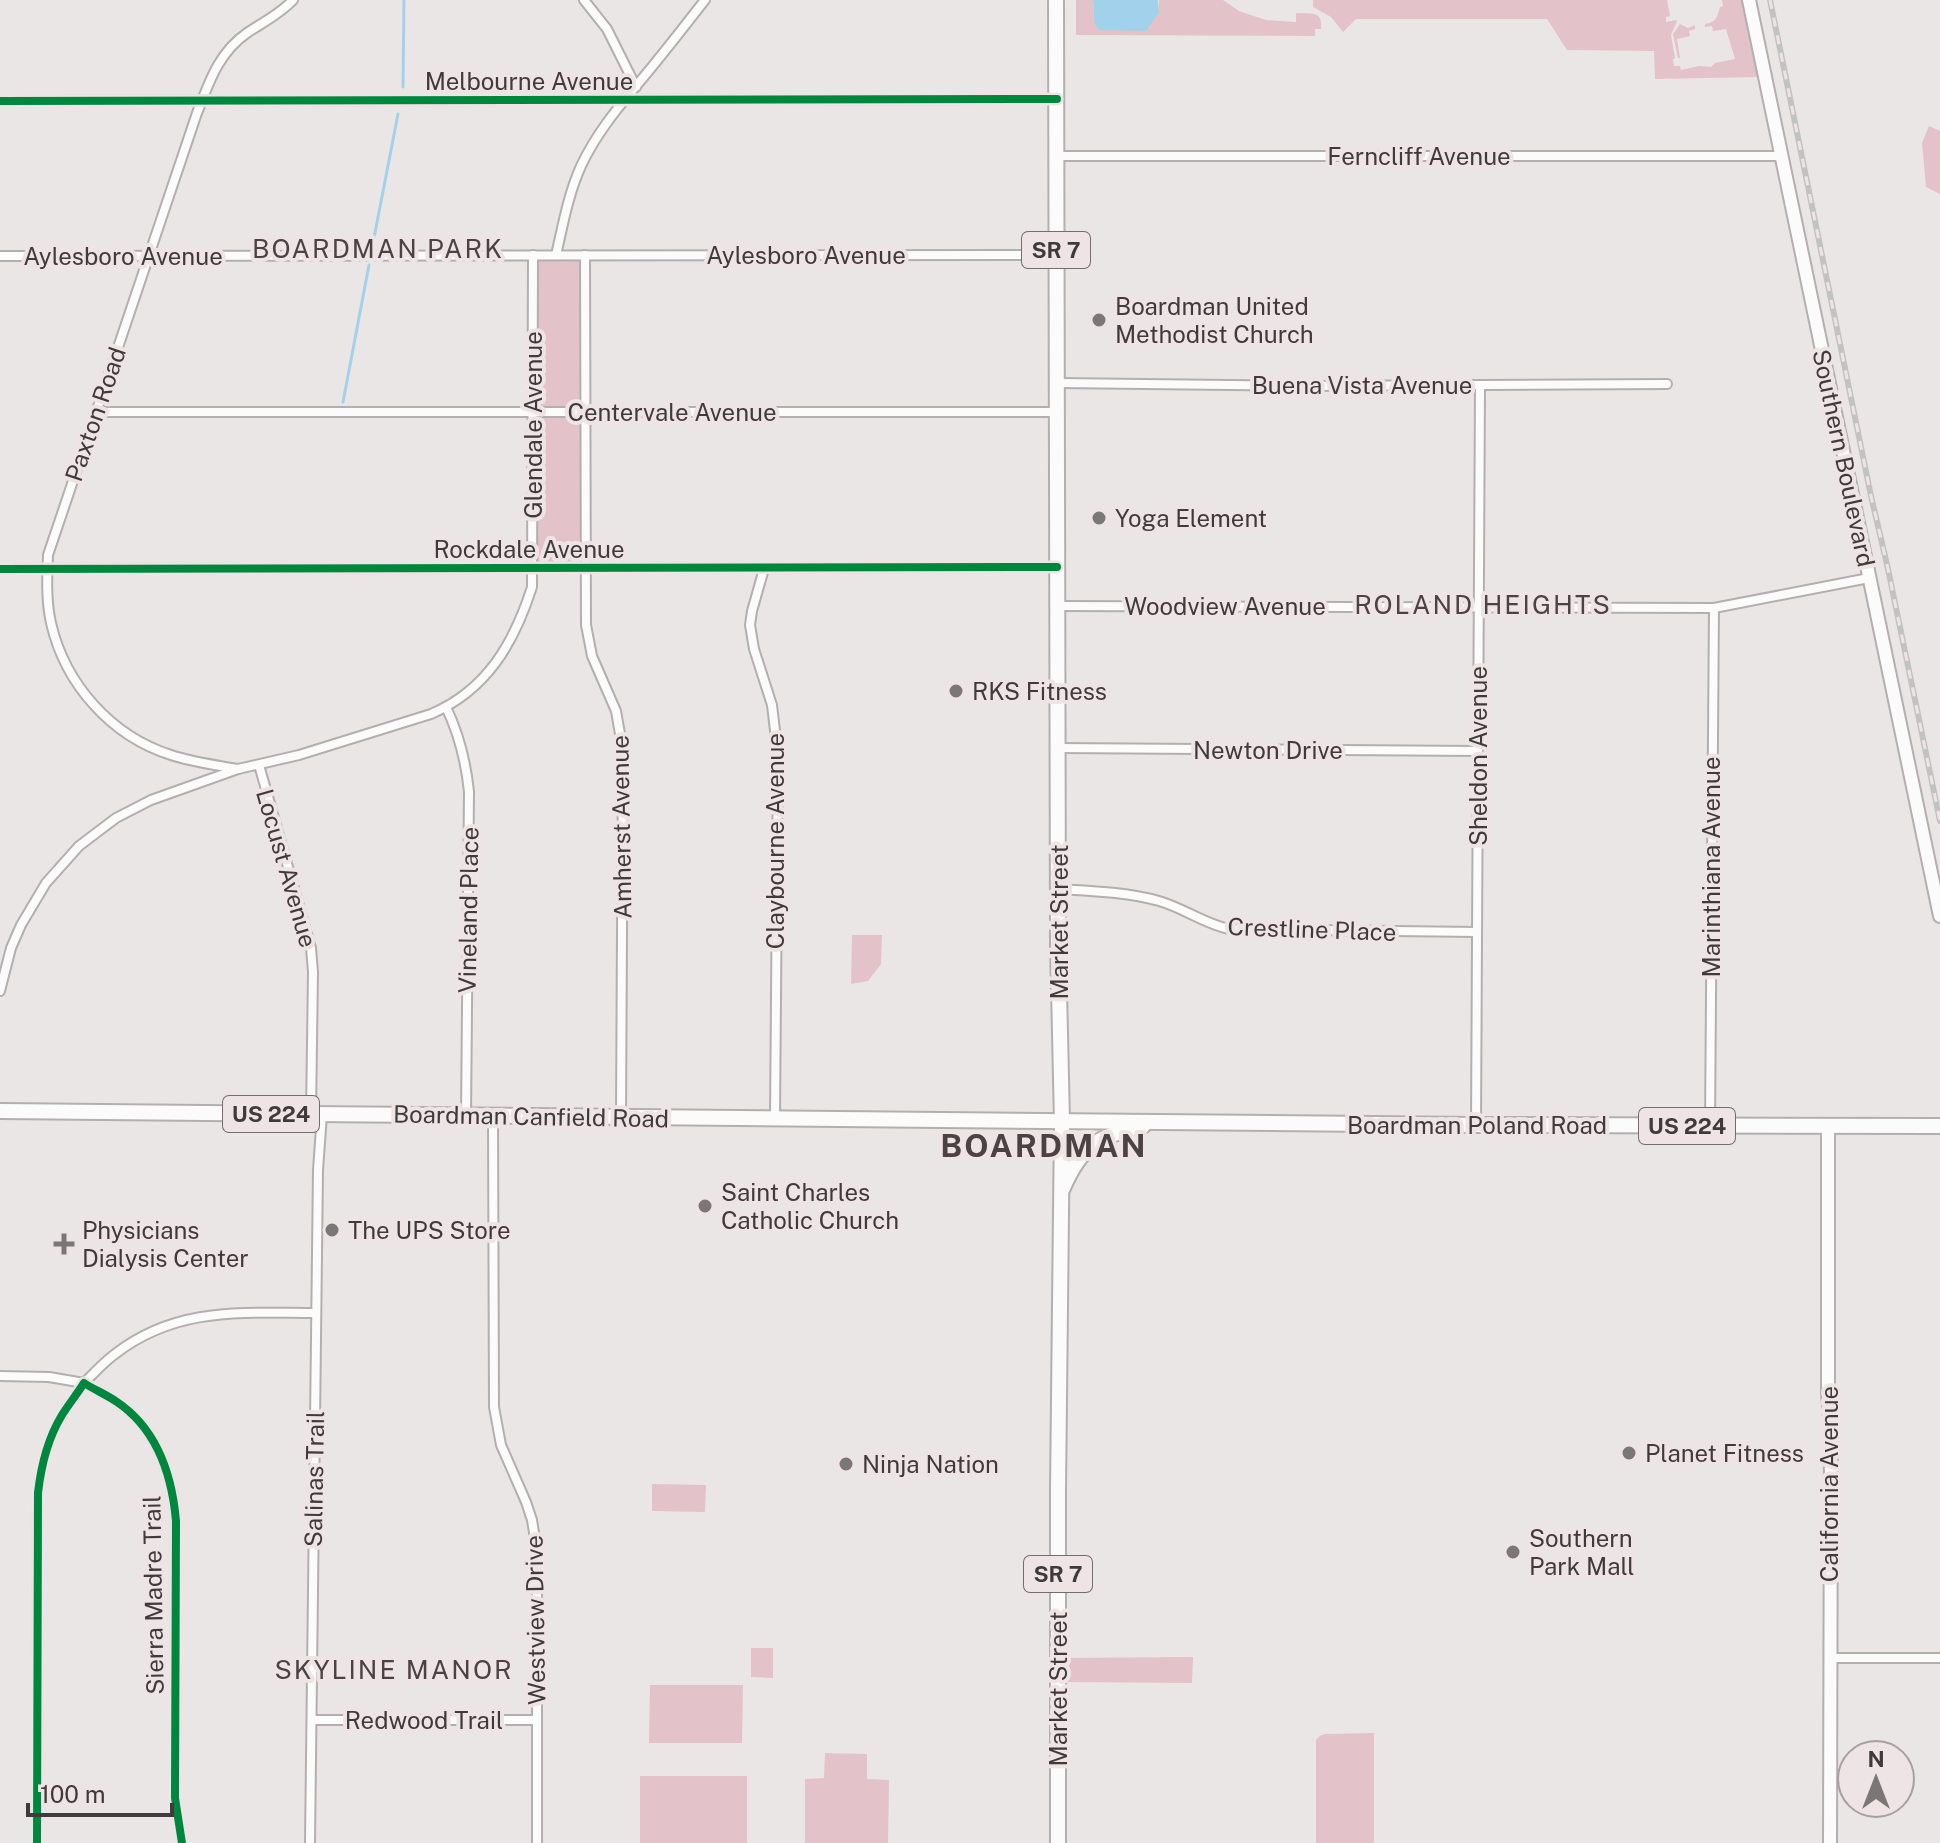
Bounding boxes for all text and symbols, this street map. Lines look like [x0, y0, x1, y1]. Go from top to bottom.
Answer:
street label: Melbourne Avenue [425, 67, 633, 95]
street label: Ferncliff Avenue [1327, 142, 1511, 170]
road number: SR 7 [1022, 232, 1090, 268]
district label: BOARDMAN PARK [252, 233, 504, 264]
street label: Aylesboro Avenue [706, 241, 906, 269]
street label: Aylesboro Avenue [23, 242, 223, 270]
place label: Boardman United Methodist Church [1115, 292, 1314, 348]
marker: Boardman United Methodist Church [1090, 311, 1108, 329]
street label: Glendale Avenue [519, 331, 547, 519]
street label: Paxton Road [59, 343, 131, 485]
street label: Southern Boulevard [1807, 347, 1881, 569]
street label: Buena Vista Avenue [1252, 371, 1472, 399]
street label: Centervale Avenue [567, 398, 777, 426]
place label: Yoga Element [1115, 504, 1267, 532]
marker: Yoga Element [1090, 509, 1108, 527]
street label: Rockdale Avenue [433, 535, 625, 563]
district label: ROLAND HEIGHTS [1354, 589, 1612, 620]
street label: Woodview Avenue [1124, 592, 1326, 620]
street label: Sheldon Avenue [1464, 666, 1492, 846]
place label: RKS Fitness [972, 677, 1107, 705]
marker: RKS Fitness [947, 682, 965, 700]
street label: Claybourne Avenue [761, 733, 789, 949]
street label: Amherst Avenue [605, 735, 637, 919]
street label: Newton Drive [1193, 736, 1343, 764]
street label: Marinthiana Avenue [1697, 757, 1725, 977]
street label: Locust Avenue [251, 786, 323, 950]
street label: Vineland Place [453, 827, 483, 993]
street label: Market Street [1045, 844, 1073, 1000]
street label: Crestline Place [1227, 912, 1397, 946]
road number: US 224 [223, 1096, 319, 1132]
street label: Boardman Canfield Road [393, 1100, 669, 1132]
road number: US 224 [1639, 1108, 1735, 1144]
street label: Boardman Poland Road [1347, 1111, 1607, 1139]
district label: BOARDMAN [940, 1127, 1148, 1164]
place label: Saint Charles Catholic Church [721, 1178, 899, 1234]
marker: Saint Charles Catholic Church [696, 1197, 714, 1215]
place label: Physicians Dialysis Center [82, 1216, 249, 1272]
place label: The UPS Store [348, 1216, 511, 1244]
marker: The UPS Store [323, 1221, 341, 1239]
marker: Physicians Dialysis Center [53, 1233, 75, 1255]
street label: California Avenue [1815, 1386, 1843, 1582]
street label: Salinas Trail [299, 1411, 329, 1547]
place label: Planet Fitness [1645, 1439, 1804, 1467]
marker: Planet Fitness [1620, 1444, 1638, 1462]
place label: Ninja Nation [862, 1450, 999, 1478]
marker: Ninja Nation [837, 1455, 855, 1473]
street label: Sierra Madre Trail [137, 1495, 169, 1695]
place label: Southern Park Mall [1529, 1524, 1635, 1580]
street label: Westview Drive [520, 1535, 550, 1705]
marker: Southern Park Mall [1504, 1543, 1522, 1561]
road number: SR 7 [1024, 1556, 1092, 1592]
street label: Market Street [1044, 1611, 1072, 1767]
district label: SKYLINE MANOR [274, 1654, 514, 1685]
street label: Redwood Trail [345, 1706, 503, 1734]
north arrow [1836, 1739, 1916, 1819]
text: N [1867, 1746, 1885, 1772]
scale bar [28, 1767, 172, 1817]
text: 100 m [40, 1780, 106, 1808]

